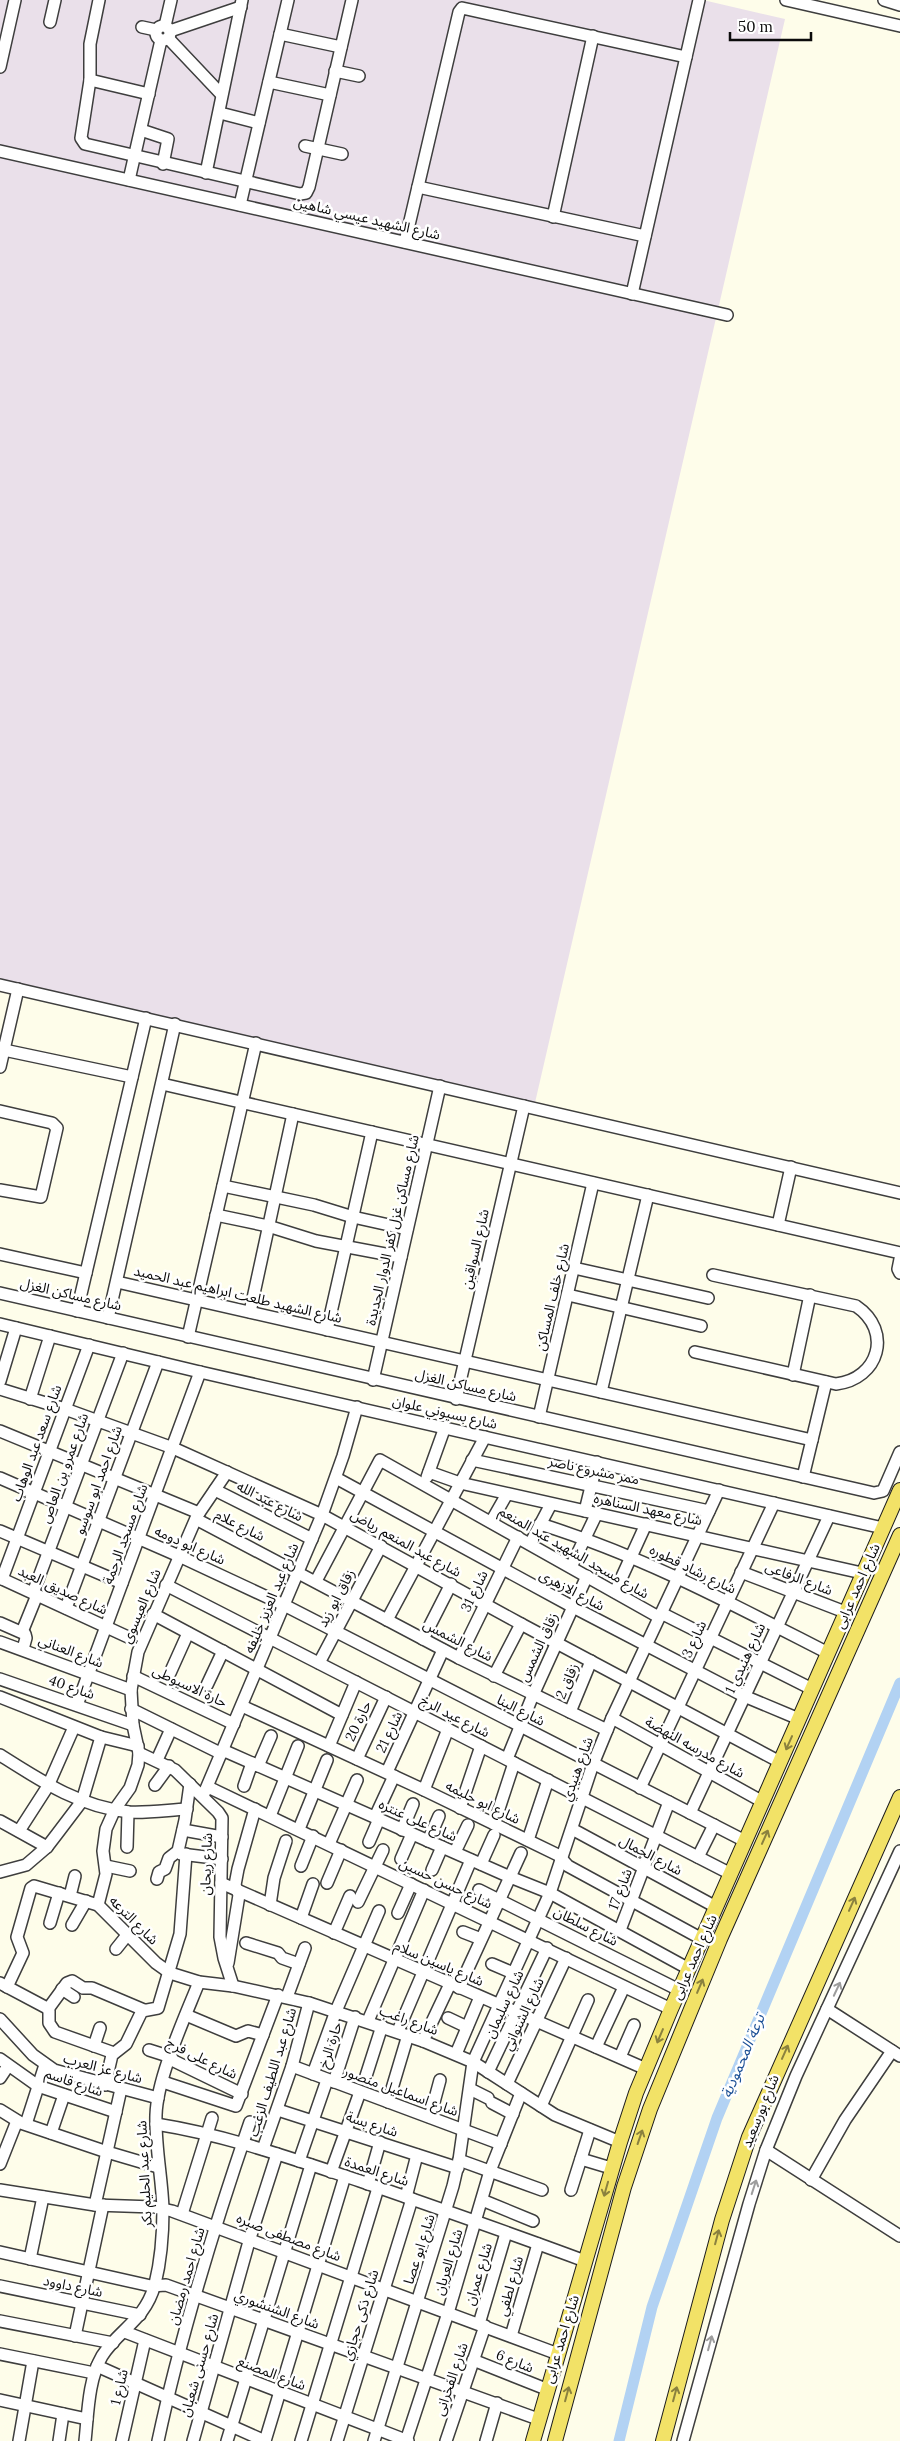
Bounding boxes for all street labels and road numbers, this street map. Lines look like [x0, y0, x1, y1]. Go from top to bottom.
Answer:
street label: شارع الشهيد عيسي شاهين [291, 192, 442, 246]
street label: شارع مساكن غزل كفر الدوار الجديدة [361, 1133, 425, 1328]
street label: شارع السواقين [457, 1207, 495, 1291]
street label: شارع خلف المساكن [531, 1242, 575, 1353]
street label: شارع الشهيد طلعت ابراهيم عبد الحميد [132, 1261, 344, 1329]
street label: شارع مساكن الغزل [18, 1274, 123, 1316]
street label: شارع مساكن الغزل [413, 1365, 518, 1407]
street label: شارع سعد عبد الوهاب [7, 1382, 67, 1505]
street label: شارع بسيوني علوان [390, 1391, 499, 1435]
street label: شارع عمرو بن العاص [36, 1410, 94, 1526]
street label: شارع احمد ابو سوسو [70, 1423, 128, 1537]
street label: ممر مشروع ناصر [545, 1451, 641, 1490]
street label: شارع عبد الله [233, 1477, 306, 1527]
street label: شارع مسجد الرحمة [99, 1481, 153, 1587]
street label: شارع معهد السناهره [592, 1489, 704, 1531]
street label: شارع مسجد الشهيد عبد المنعم [495, 1502, 652, 1604]
street label: شارع علام [211, 1505, 268, 1547]
street label: شارع عبد المنعم رياض [346, 1505, 465, 1583]
street label: شارع ابو دومه [151, 1521, 228, 1570]
street label: شارع عبد العزيز خليفه [240, 1540, 304, 1657]
street label: شارع رشاد قطوره [646, 1540, 739, 1600]
street label: شارع احمد عرابى [830, 1541, 886, 1632]
street label: شارع الرفاعى [762, 1557, 835, 1601]
street label: شارع صديق العبد [15, 1561, 111, 1620]
street label: شارع الازهرى [535, 1565, 608, 1616]
street label: شارع العيسوي [117, 1566, 167, 1647]
street label: زقاق ابو زيد [313, 1566, 359, 1630]
street label: شارع 31 [456, 1567, 494, 1616]
street label: زقاق الشمس [514, 1610, 562, 1684]
street label: شارع الشمس [419, 1615, 496, 1667]
street label: شارع 3 [678, 1618, 712, 1661]
street label: شارع هنيدي 1 [721, 1620, 771, 1697]
street label: شارع العناني [35, 1630, 106, 1674]
street label: زقاق 2 [551, 1660, 583, 1702]
street label: حارة الاسيوطى [150, 1661, 230, 1711]
street label: شارع 40 [46, 1671, 97, 1705]
street label: شارع البنا [493, 1690, 548, 1732]
street label: شارع عيد الرخ [416, 1691, 493, 1743]
street label: حارة 20 [341, 1698, 375, 1744]
street label: شارع 21 [372, 1708, 408, 1756]
street label: شارع مدرسه النهضة [641, 1712, 748, 1784]
street label: شارع هنيدي [557, 1734, 599, 1804]
street label: شارع ابو حليمه [442, 1776, 523, 1830]
street label: شارع على عنتره [375, 1795, 460, 1847]
street label: شارع الجمال [615, 1831, 686, 1881]
street label: شارع ريحان [196, 1832, 218, 1896]
street label: شارع حسن حسين [396, 1854, 495, 1914]
street label: شارع 17 [604, 1866, 638, 1913]
street label: شارع الترعه [104, 1892, 162, 1950]
street label: شارع سلطان [550, 1902, 621, 1952]
street label: شارع احمد عرابى [667, 1912, 723, 2003]
street label: شارع ياسين سلام [391, 1936, 486, 1992]
street label: شارع سليمان [480, 1967, 529, 2042]
street label: شارع الشنواني [498, 1975, 550, 2054]
street label: شارع راغب [376, 2001, 441, 2041]
street label: شارع عبد اللطيف الزغب [244, 2005, 302, 2139]
street label: حارة الرخ [314, 2020, 348, 2071]
street label: شارع على فرج [163, 2033, 241, 2085]
street label: شارع عز العرب [61, 2049, 144, 2089]
street label: شارع اسماعيل منصور [340, 2062, 461, 2122]
street label: شارع قاسم [42, 2064, 105, 2102]
street label: شارع بورسعيد [737, 2072, 785, 2151]
street label: شارع بسة [343, 2107, 400, 2143]
street label: شارع عبد الحليم بكر [132, 2120, 158, 2229]
street label: شارع العمدة [342, 2152, 411, 2192]
street label: شارع مصطفى صبره [233, 2209, 344, 2267]
street label: شارع ابو عصا [399, 2212, 441, 2287]
street label: شارع احمد رمضان [163, 2225, 210, 2327]
street label: شارع العريان [429, 2227, 468, 2298]
street label: شارع عمران [460, 2241, 498, 2308]
street label: شارع لطفي [493, 2254, 529, 2319]
street label: شارع ذكى حجازي [338, 2267, 385, 2363]
street label: شارع داوود [41, 2271, 104, 2303]
street label: شارع الشنشوري [231, 2285, 322, 2335]
street label: شارع احمد عرابى [539, 2293, 585, 2386]
street label: شارع حسنى شعبان [176, 2311, 224, 2419]
street label: شارع الفخرانى [430, 2340, 474, 2419]
street label: شارع 6 [493, 2345, 537, 2379]
street label: شارع المصنع [235, 2352, 309, 2396]
street label: شارع 1 [106, 2367, 134, 2407]

